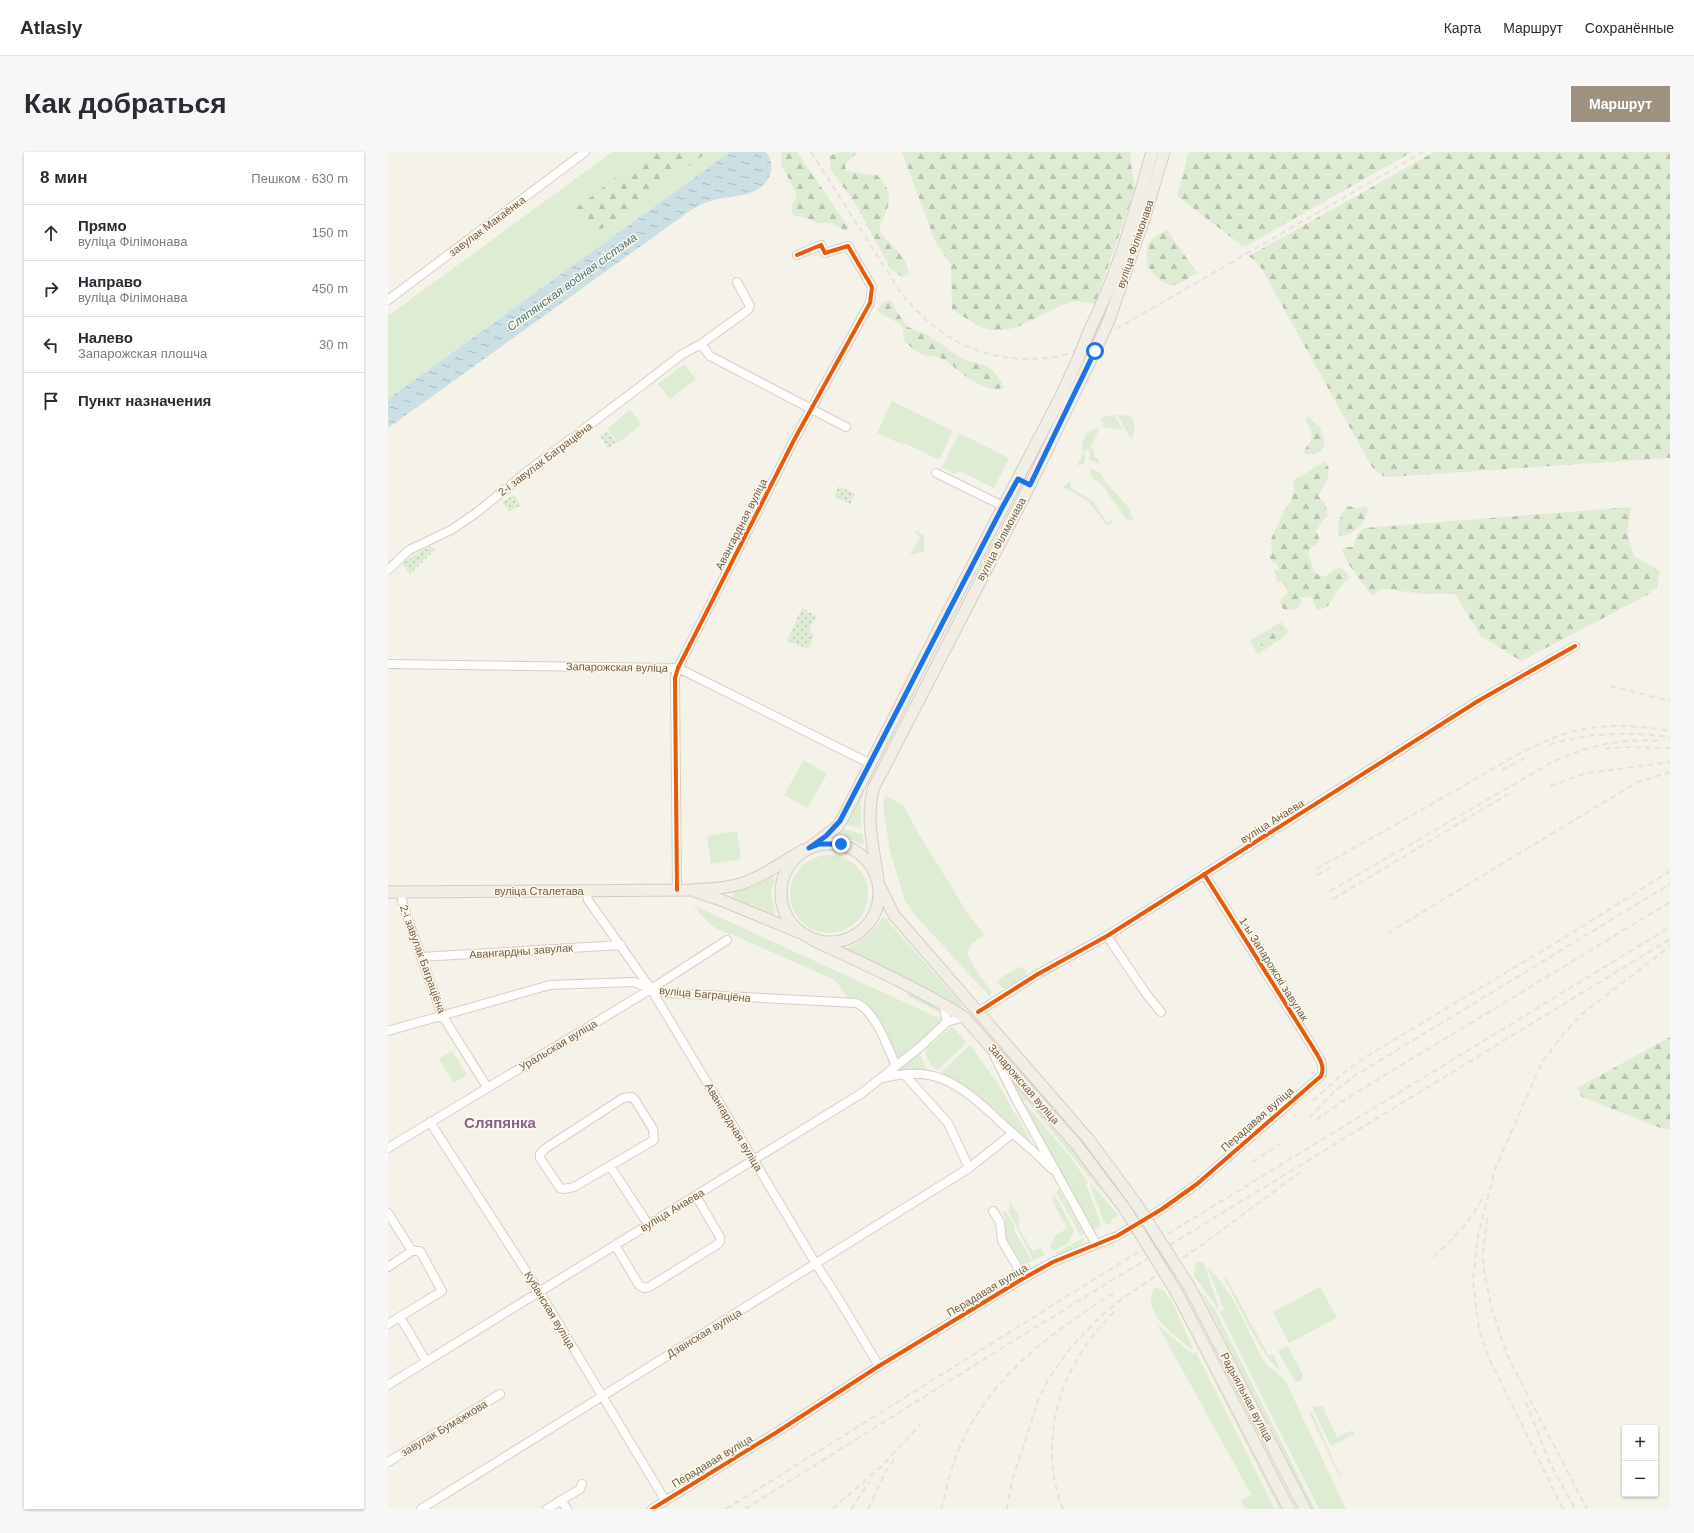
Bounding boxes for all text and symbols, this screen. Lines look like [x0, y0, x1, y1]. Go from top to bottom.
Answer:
text: Atlasly [20, 17, 82, 38]
text: Карта [1444, 20, 1481, 36]
text: Маршрут [1503, 20, 1563, 36]
text: Сохранённые [1585, 20, 1674, 36]
button: Маршрут [1571, 86, 1670, 122]
text: Как добраться [24, 88, 226, 119]
text: 8 мин [40, 168, 87, 187]
text: Пешком · 630 m [251, 171, 348, 186]
street label: завулак Макаёнка [447, 193, 528, 259]
street label: вуліца Філімонава [1114, 197, 1156, 290]
text: Прямо [78, 217, 127, 234]
icon: ahead [40, 222, 62, 244]
text: 150 m [312, 225, 348, 240]
water label: Сляпянская водная сістэма [504, 230, 640, 334]
text: вуліца Філімонава [78, 234, 187, 249]
text: Направо [78, 273, 142, 290]
icon: right [40, 278, 62, 300]
text: 450 m [312, 281, 348, 296]
text: вуліца Філімонава [78, 290, 187, 305]
text: Налево [78, 329, 133, 346]
icon: left [40, 334, 62, 356]
text: 30 m [319, 337, 348, 352]
route start [1086, 342, 1104, 360]
text: Запарожская плошча [78, 346, 207, 361]
icon: arrive [40, 390, 62, 412]
text: Пункт назначения [78, 392, 211, 409]
street label: 2-і завулак Баграціёна [496, 419, 595, 498]
street label: Авангардная вуліца [713, 476, 770, 572]
street label: вуліца Філімонава [974, 495, 1028, 583]
street label: Запарожская вуліца [566, 660, 669, 674]
street label: вуліца Анаева [1238, 796, 1307, 845]
route end [832, 835, 850, 853]
street label: вуліца Сталетава [494, 885, 584, 897]
street label: 2-і завулак Баграціёна [398, 903, 448, 1016]
street label: 1-ы Запарожскі завулак [1237, 915, 1311, 1023]
street label: Авангардны завулак [469, 941, 573, 961]
street label: вуліца Баграціёна [659, 984, 752, 1004]
street label: Уральская вуліца [517, 1017, 600, 1073]
street label: Запарожская вуліца [986, 1042, 1063, 1127]
street label: Авангардная вуліца [703, 1081, 766, 1174]
street label: Перадавая вуліца [1218, 1084, 1296, 1154]
district label: Сляпянка [464, 1114, 537, 1131]
street label: вуліца Анаева [638, 1186, 707, 1234]
street label: Перадавая вуліца [945, 1261, 1030, 1319]
street label: Кубанская вуліца [522, 1269, 578, 1352]
street label: Дзвінская вуліца [664, 1306, 744, 1360]
street label: Радыяльная вуліца [1218, 1351, 1276, 1444]
street label: завулак Бумажкова [399, 1397, 490, 1459]
map controls [1622, 1425, 1658, 1497]
button: + [1622, 1425, 1658, 1461]
street label: Перадавая вуліца [670, 1432, 755, 1490]
button: − [1622, 1461, 1658, 1497]

